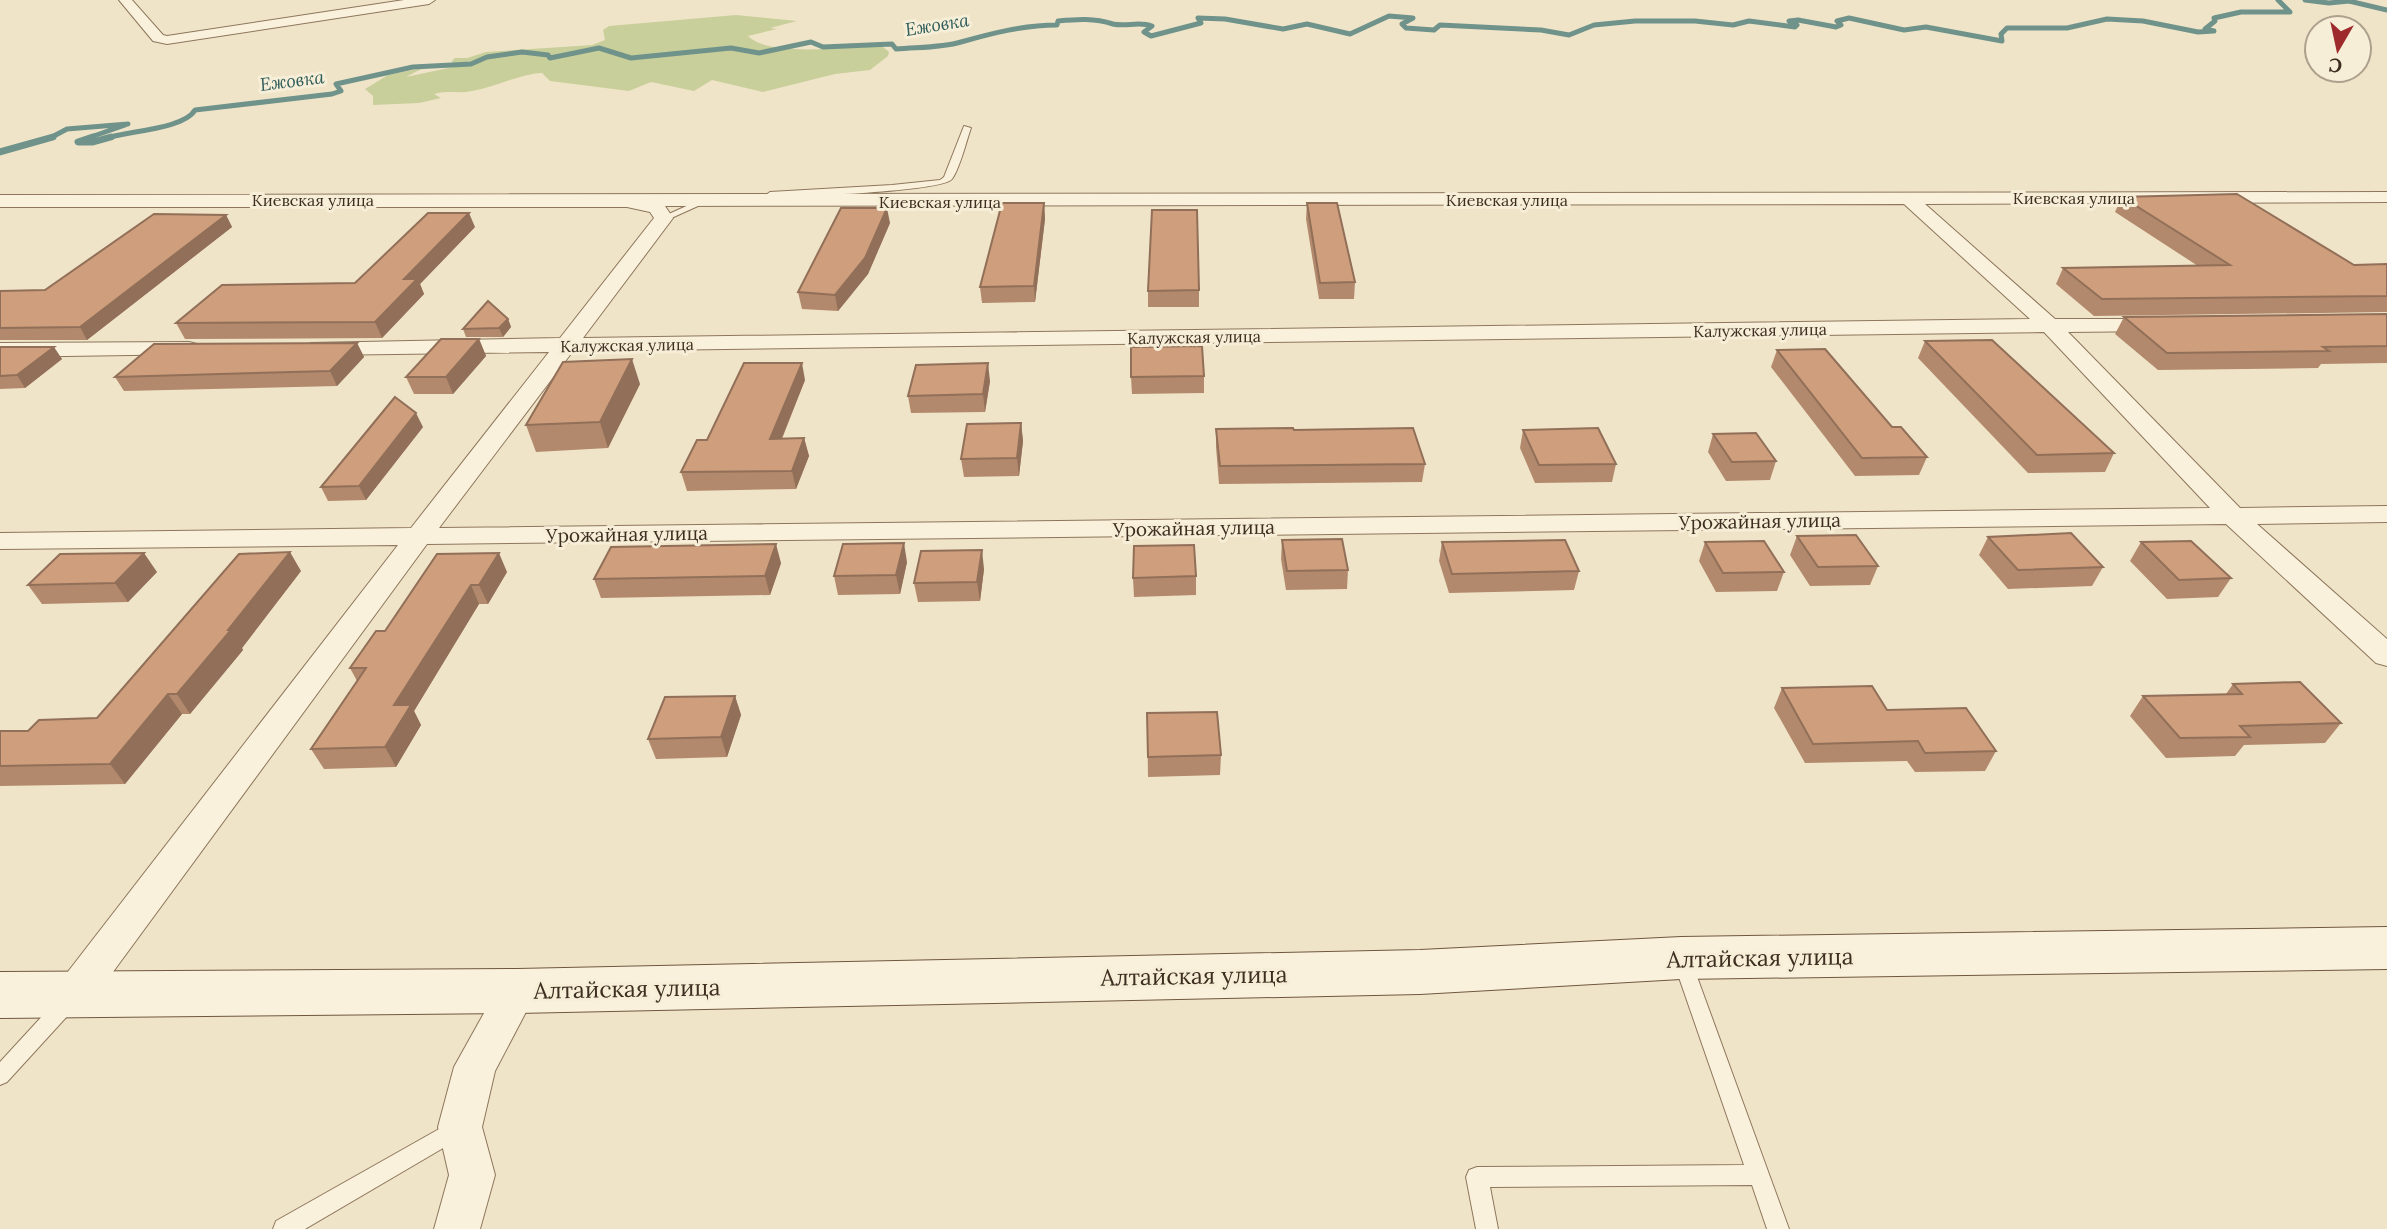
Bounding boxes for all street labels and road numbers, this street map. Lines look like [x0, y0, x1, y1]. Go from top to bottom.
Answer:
street label: Киевская улица [2013, 188, 2135, 208]
street label: Киевская улица [252, 190, 374, 210]
street label: Киевская улица [1446, 190, 1568, 210]
street label: Киевская улица [879, 192, 1001, 212]
street label: Калужская улица [1693, 319, 1827, 341]
street label: Калужская улица [1127, 326, 1261, 348]
street label: Калужская улица [560, 334, 694, 356]
street label: Урожайная улица [1678, 508, 1841, 534]
street label: Урожайная улица [1112, 515, 1275, 541]
street label: Урожайная улица [545, 521, 708, 547]
street label: Алтайская улица [1665, 941, 1854, 974]
street label: Алтайская улица [1099, 959, 1288, 992]
street label: Алтайская улица [532, 972, 721, 1005]

